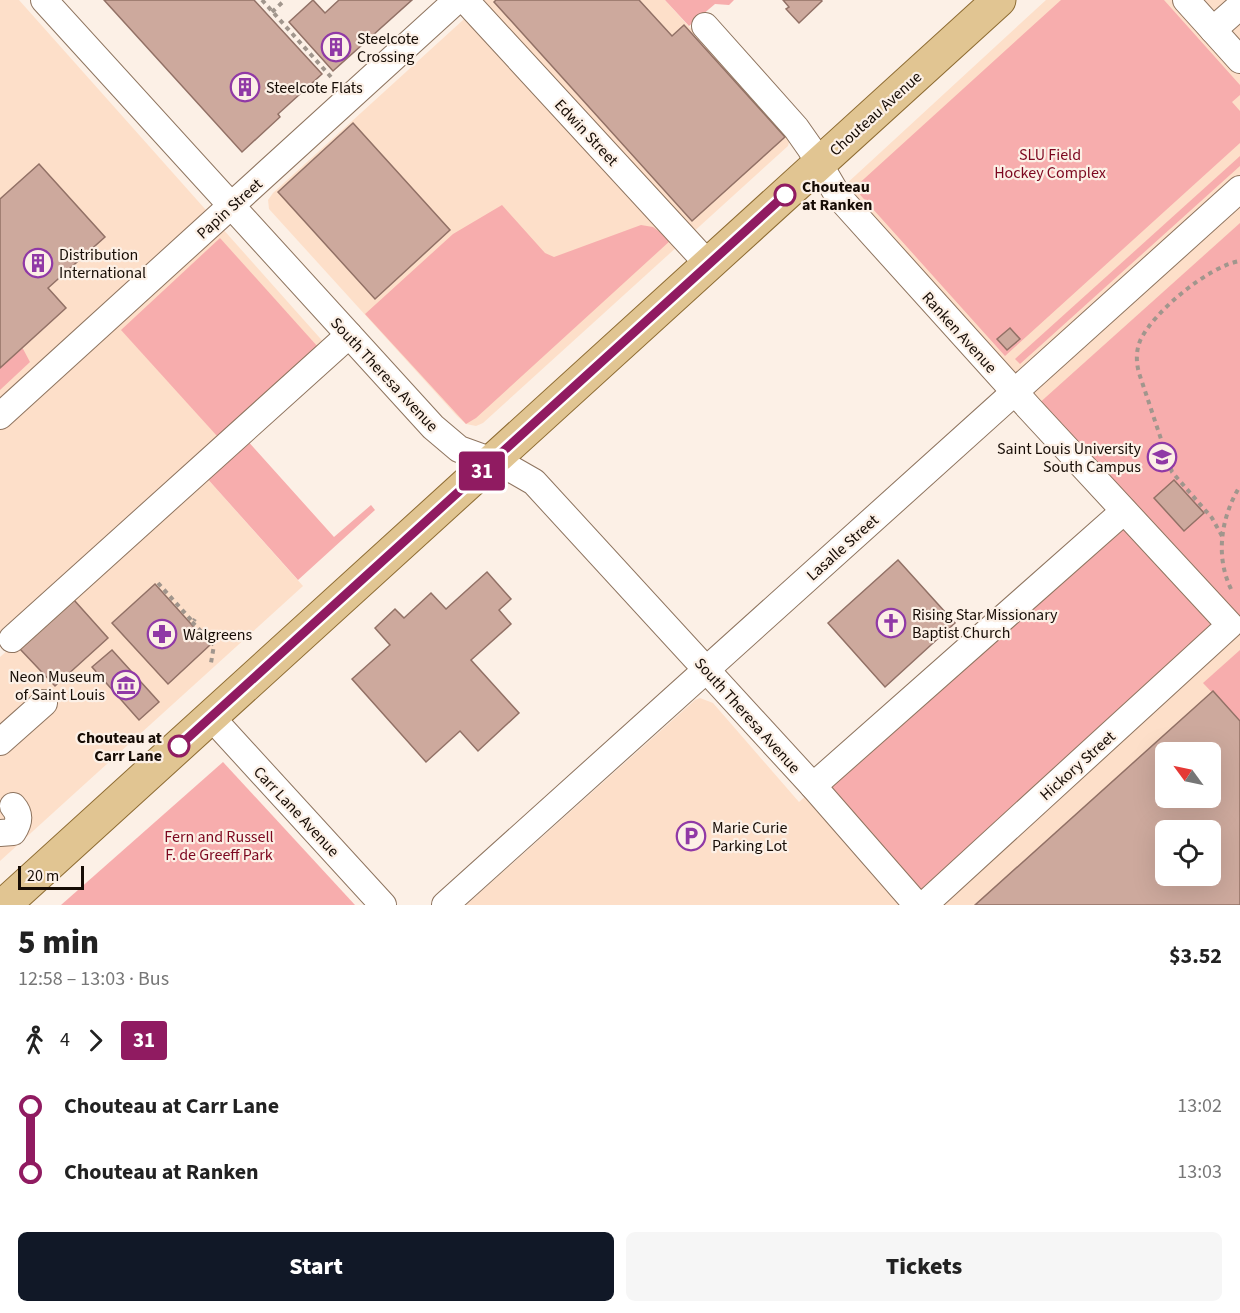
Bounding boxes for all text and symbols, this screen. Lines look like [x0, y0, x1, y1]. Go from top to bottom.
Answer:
place label: Steelcote Crossing [357, 28, 419, 68]
building icon: Steelcote Crossing [320, 31, 352, 63]
street label: Chouteau Avenue [825, 66, 927, 161]
building icon: Steelcote Flats [229, 71, 261, 103]
place label: Steelcote Flats [266, 77, 363, 99]
street label: Edwin Street [549, 94, 624, 172]
park label: SLU Field Hockey Complex [994, 144, 1106, 184]
street label: Papin Street [192, 173, 268, 244]
place label: Chouteau at Ranken [802, 176, 873, 216]
marker: Chouteau at Ranken [774, 184, 796, 206]
place label: Distribution International [59, 244, 146, 284]
building icon: Distribution International [22, 247, 54, 279]
street label: Ranken Avenue [917, 287, 1002, 378]
street label: South Theresa Avenue [325, 313, 443, 437]
place label: Saint Louis University South Campus [997, 438, 1142, 478]
school or university icon: Saint Louis University South Campus [1146, 441, 1178, 473]
line badge: 31 [455, 452, 509, 490]
text: 31 [471, 456, 493, 486]
street label: Lasalle Street [802, 509, 884, 586]
place label: Rising Star Missionary Baptist Church [912, 604, 1058, 644]
church icon: Rising Star Missionary Baptist Church [875, 607, 907, 639]
pharmacy icon: Walgreens [146, 618, 178, 650]
place label: Walgreens [183, 624, 253, 646]
street label: South Theresa Avenue [689, 653, 805, 778]
place label: Neon Museum of Saint Louis [9, 666, 105, 706]
museum icon: Neon Museum of Saint Louis [110, 669, 142, 701]
street label: Hickory Street [1035, 725, 1121, 806]
place label: Chouteau at Carr Lane [77, 727, 162, 767]
marker: Chouteau at Carr Lane [168, 735, 190, 757]
north arrow [1155, 742, 1221, 808]
map controls [1155, 742, 1221, 886]
street label: Carr Lane Avenue [248, 762, 344, 862]
place label: Marie Curie Parking Lot [712, 817, 788, 857]
parking icon: Marie Curie Parking Lot [675, 820, 707, 852]
button: locate [1155, 820, 1221, 886]
park label: Fern and Russell F. de Greeff Park [164, 826, 274, 866]
scale bar [18, 863, 84, 890]
text: 20 m [27, 865, 59, 887]
text: 5 min [18, 919, 99, 966]
text: $3.52 [1169, 940, 1222, 972]
text: 12:58 – 13:03 · Bus [18, 965, 169, 993]
icon: walk [18, 1024, 51, 1057]
icon: forward [79, 1024, 112, 1057]
text: 31 [133, 1025, 155, 1055]
text: 4 [60, 1026, 70, 1054]
text: Chouteau at Carr Lane [64, 1090, 279, 1122]
text: 13:02 [1177, 1092, 1222, 1120]
text: Chouteau at Ranken [64, 1156, 259, 1188]
text: 13:03 [1177, 1158, 1222, 1186]
button: Start [18, 1232, 614, 1301]
button: Tickets [626, 1232, 1222, 1301]

